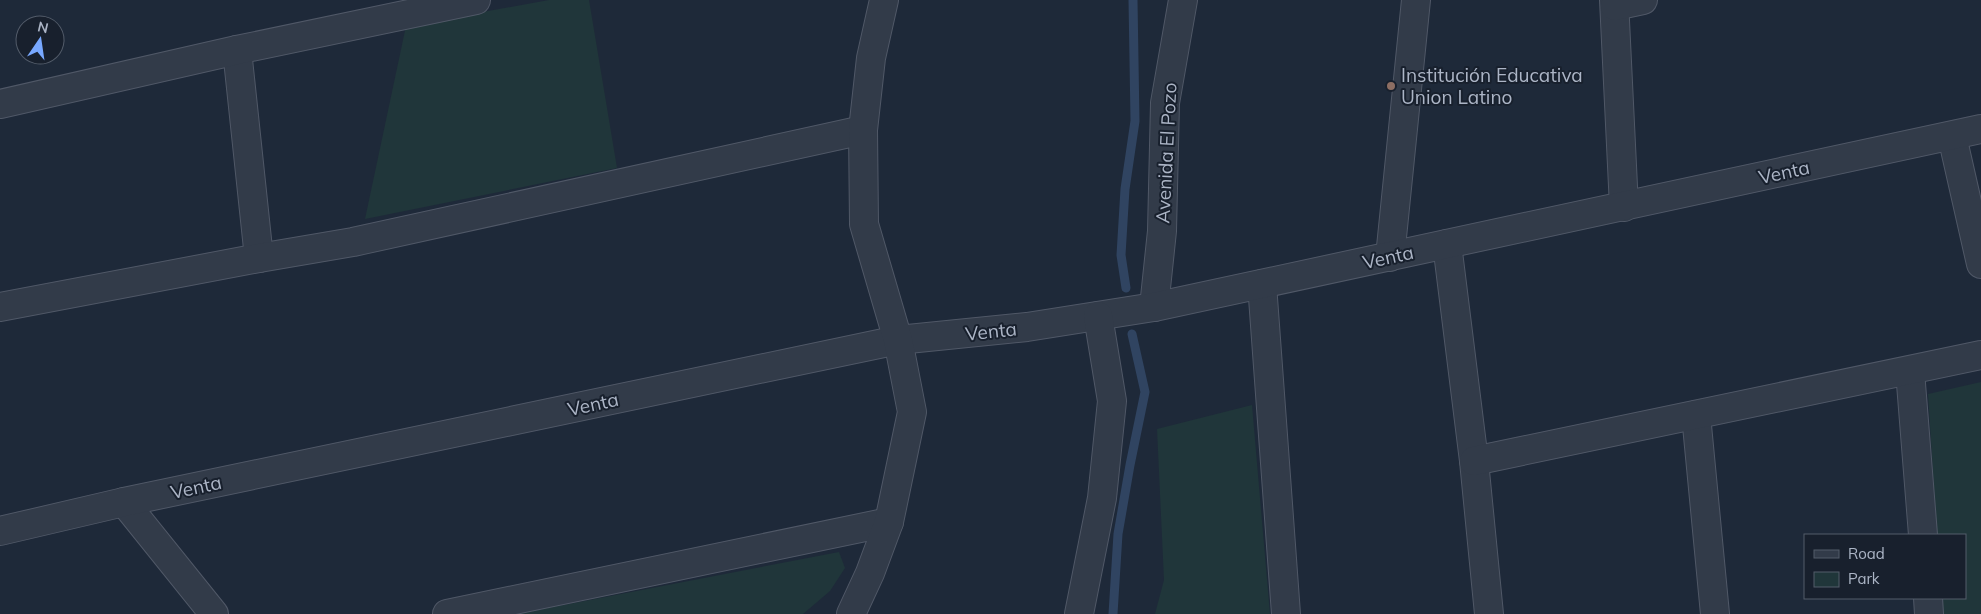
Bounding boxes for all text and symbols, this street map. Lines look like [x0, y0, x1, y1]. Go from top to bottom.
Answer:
north arrow [15, 15, 65, 65]
text: N [36, 17, 50, 37]
place label: Institución Educativa Union Latino [1401, 63, 1583, 109]
marker: Institución Educativa Union Latino [1385, 80, 1397, 92]
street label: Avenida El Pozo [1150, 82, 1182, 224]
street label: Venta [1756, 155, 1812, 189]
street label: Venta [1360, 240, 1416, 274]
street label: Venta [964, 316, 1018, 346]
street label: Venta [565, 387, 621, 421]
street label: Venta [168, 470, 224, 504]
legend [1804, 534, 1966, 599]
text: Road [1848, 544, 1885, 563]
text: Park [1848, 569, 1880, 588]

